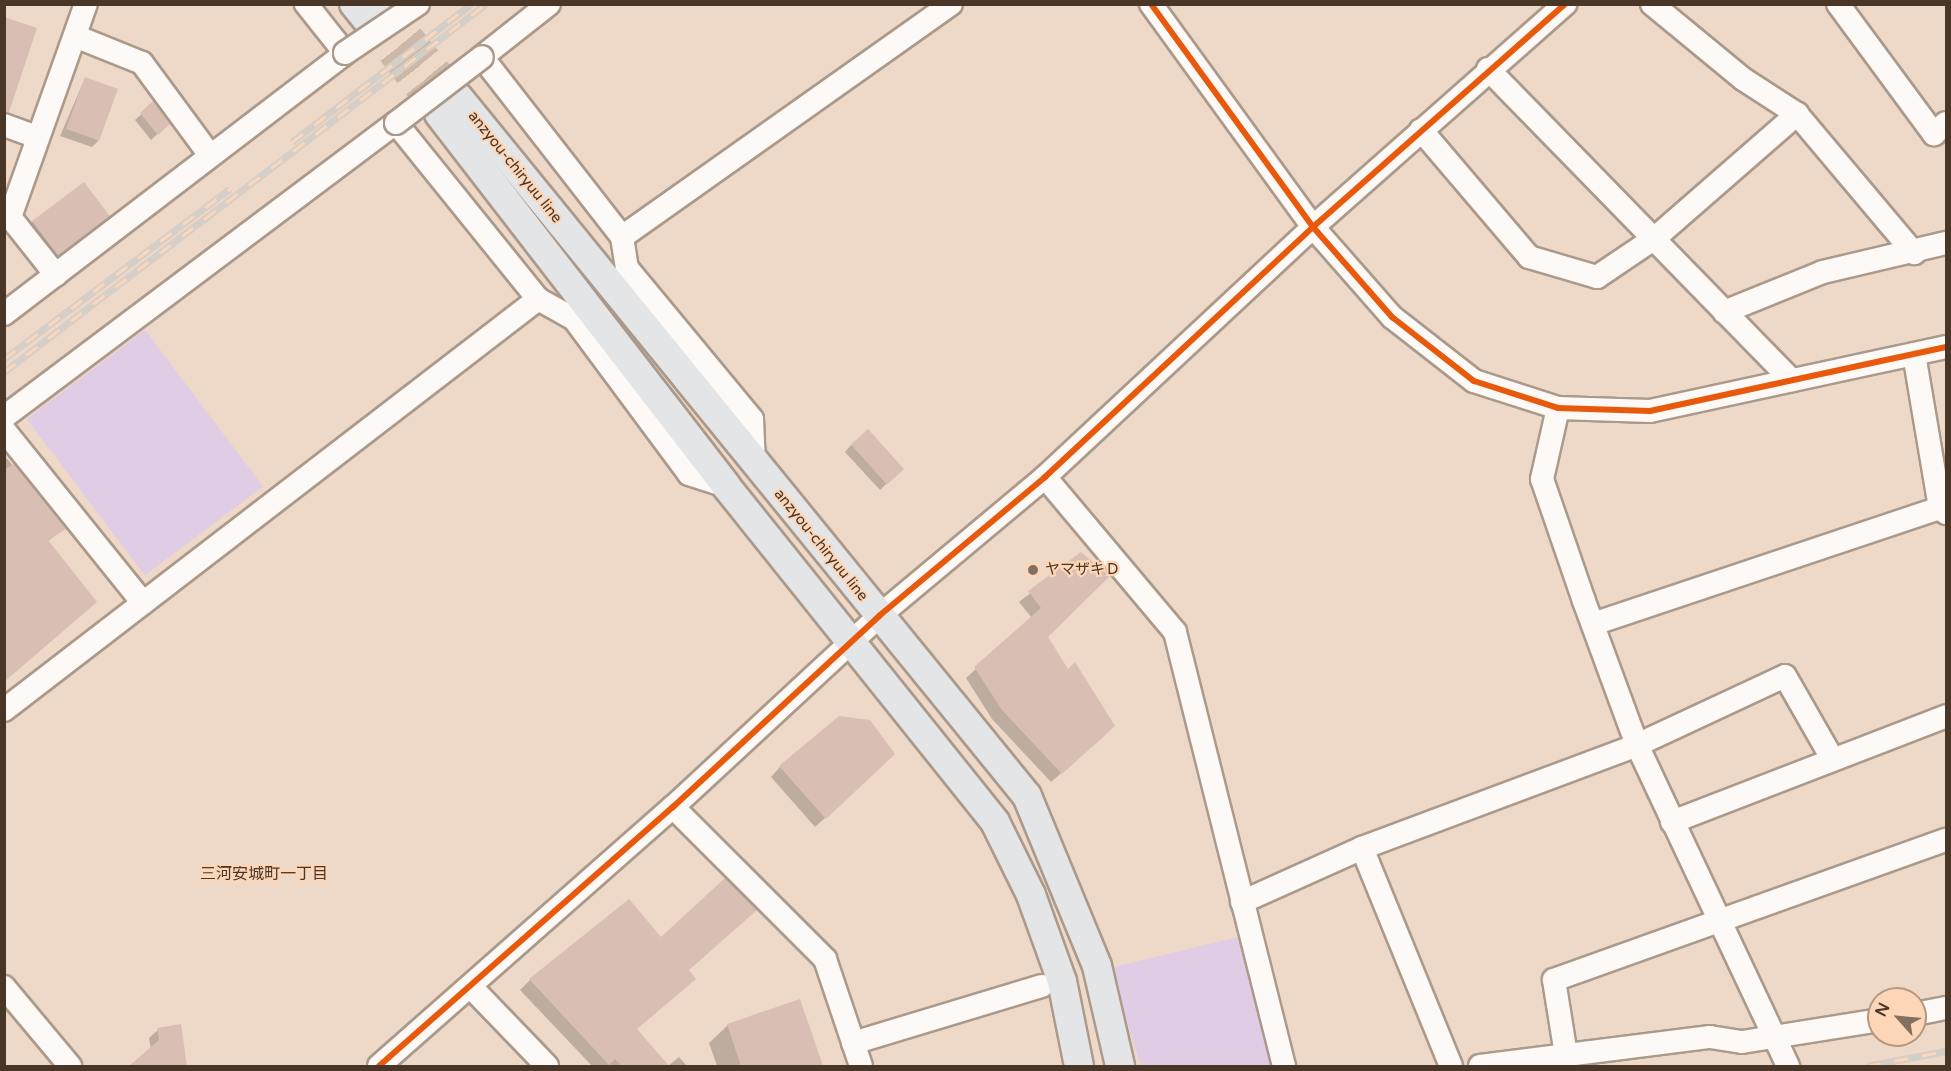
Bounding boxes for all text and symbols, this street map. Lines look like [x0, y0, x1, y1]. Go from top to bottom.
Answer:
street label: anzyou-chiryuu line [464, 107, 566, 227]
street label: anzyou-chiryuu line [770, 485, 872, 605]
place label: ヤマザキＤ [1045, 561, 1120, 579]
marker: ヤマザキＤ [1026, 563, 1040, 577]
district label: 三河安城町一丁目 [200, 864, 328, 884]
north arrow [1867, 987, 1927, 1047]
text: N [1871, 999, 1895, 1020]

